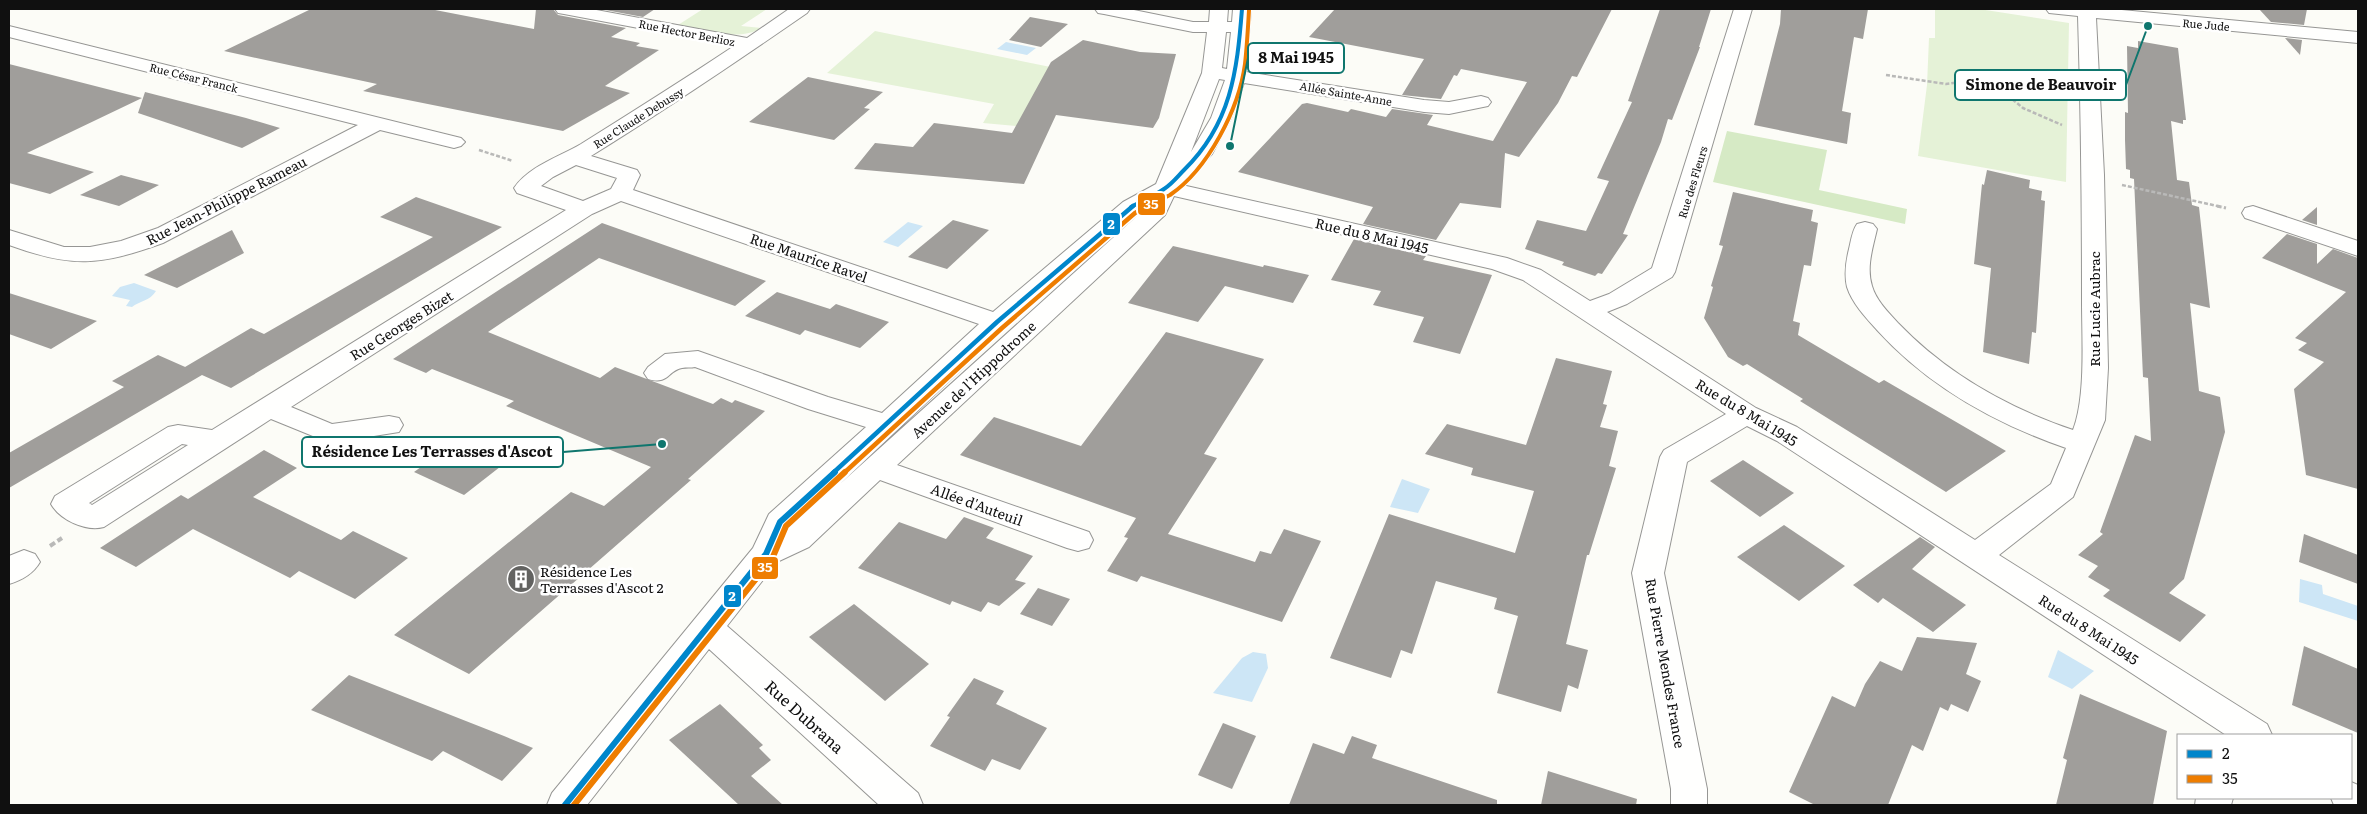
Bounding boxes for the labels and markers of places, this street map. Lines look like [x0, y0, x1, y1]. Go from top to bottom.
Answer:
callout: 8 Mai 1945 [1248, 43, 1344, 73]
callout: Simone de Beauvoir [1955, 70, 2126, 100]
callout: Résidence Les Terrasses d'Ascot [302, 437, 563, 467]
place label: Résidence Les Terrasses d'Ascot 2 [540, 561, 664, 597]
building icon: Résidence Les Terrasses d'Ascot 2 [506, 564, 536, 594]

